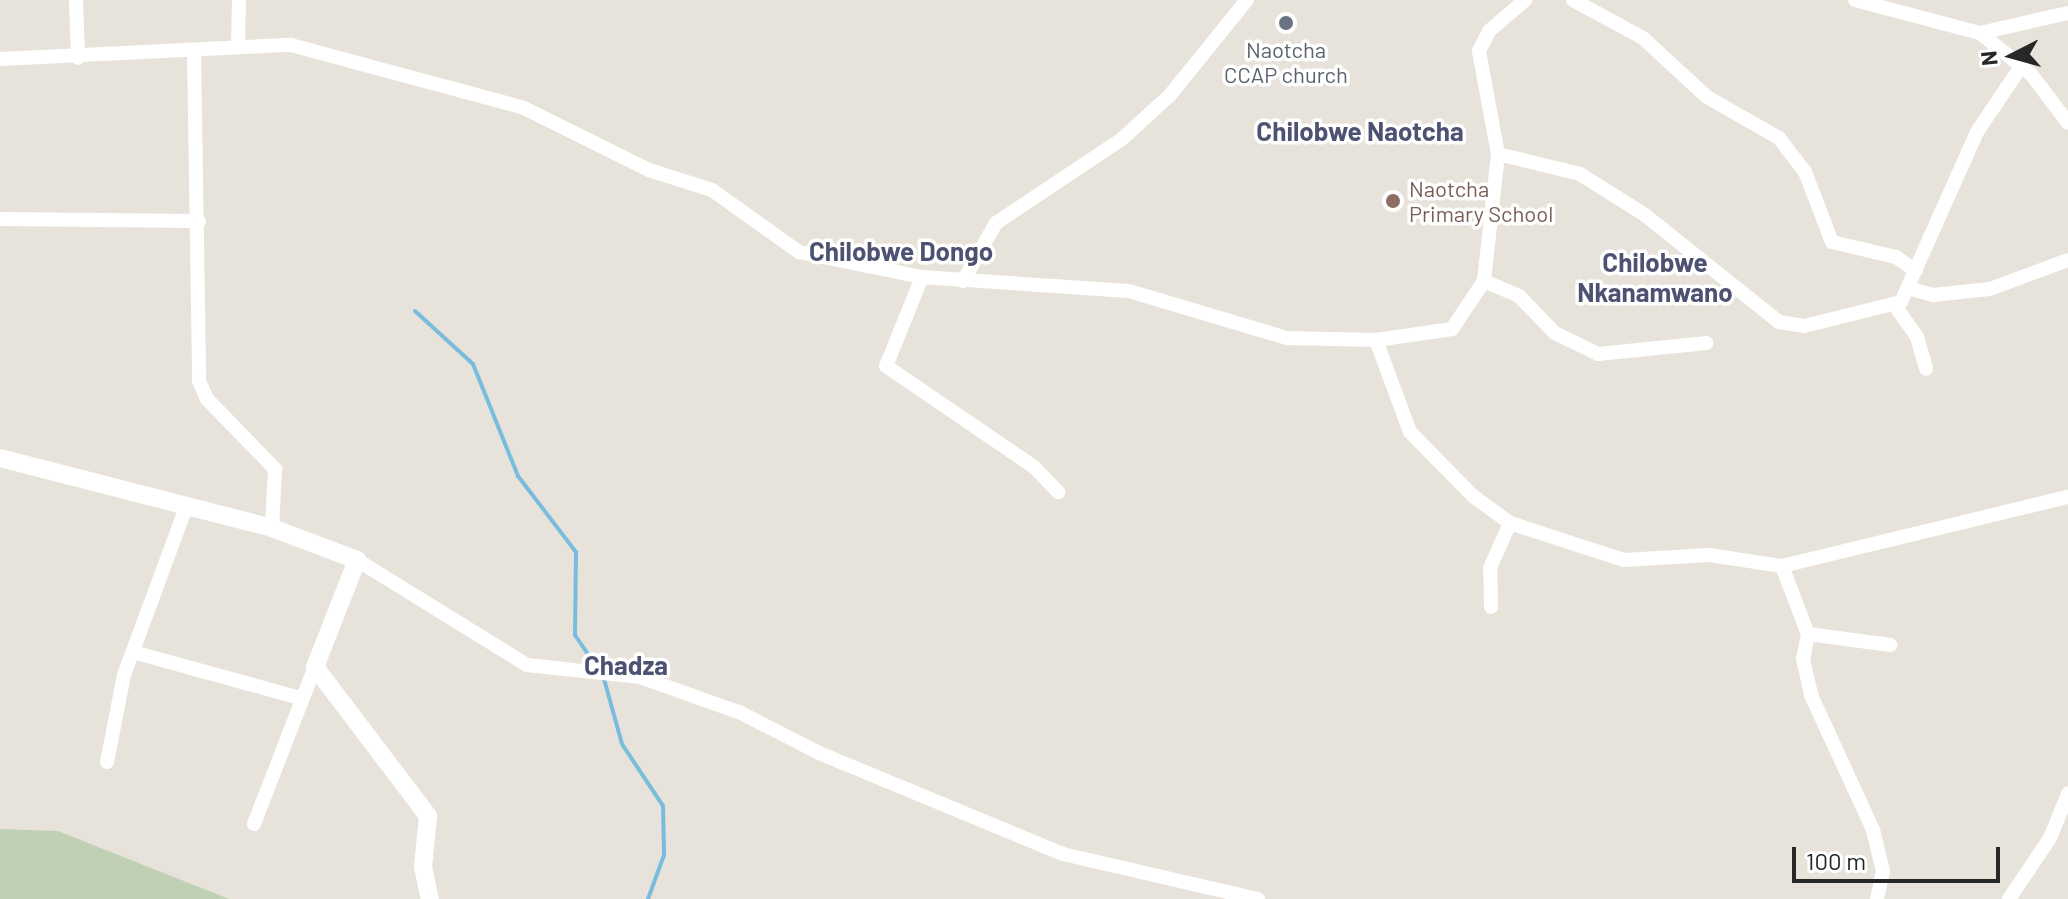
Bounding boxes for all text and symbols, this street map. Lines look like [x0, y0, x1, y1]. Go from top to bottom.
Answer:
marker: Naotcha CCAP church [1277, 14, 1295, 32]
north arrow [1972, 16, 2052, 96]
place label: Naotcha CCAP church [1224, 36, 1348, 88]
text: N [1974, 50, 2002, 67]
district label: Chilobwe Naotcha [1256, 115, 1464, 147]
place label: Naotcha Primary School [1409, 175, 1553, 226]
marker: Naotcha Primary School [1384, 192, 1402, 210]
district label: Chilobwe Dongo [809, 235, 993, 267]
district label: Chilobwe Nkanamwano [1577, 246, 1733, 308]
district label: Chadza [584, 649, 668, 681]
scale bar [1796, 831, 2004, 881]
text: 100 m [1806, 846, 1866, 875]

